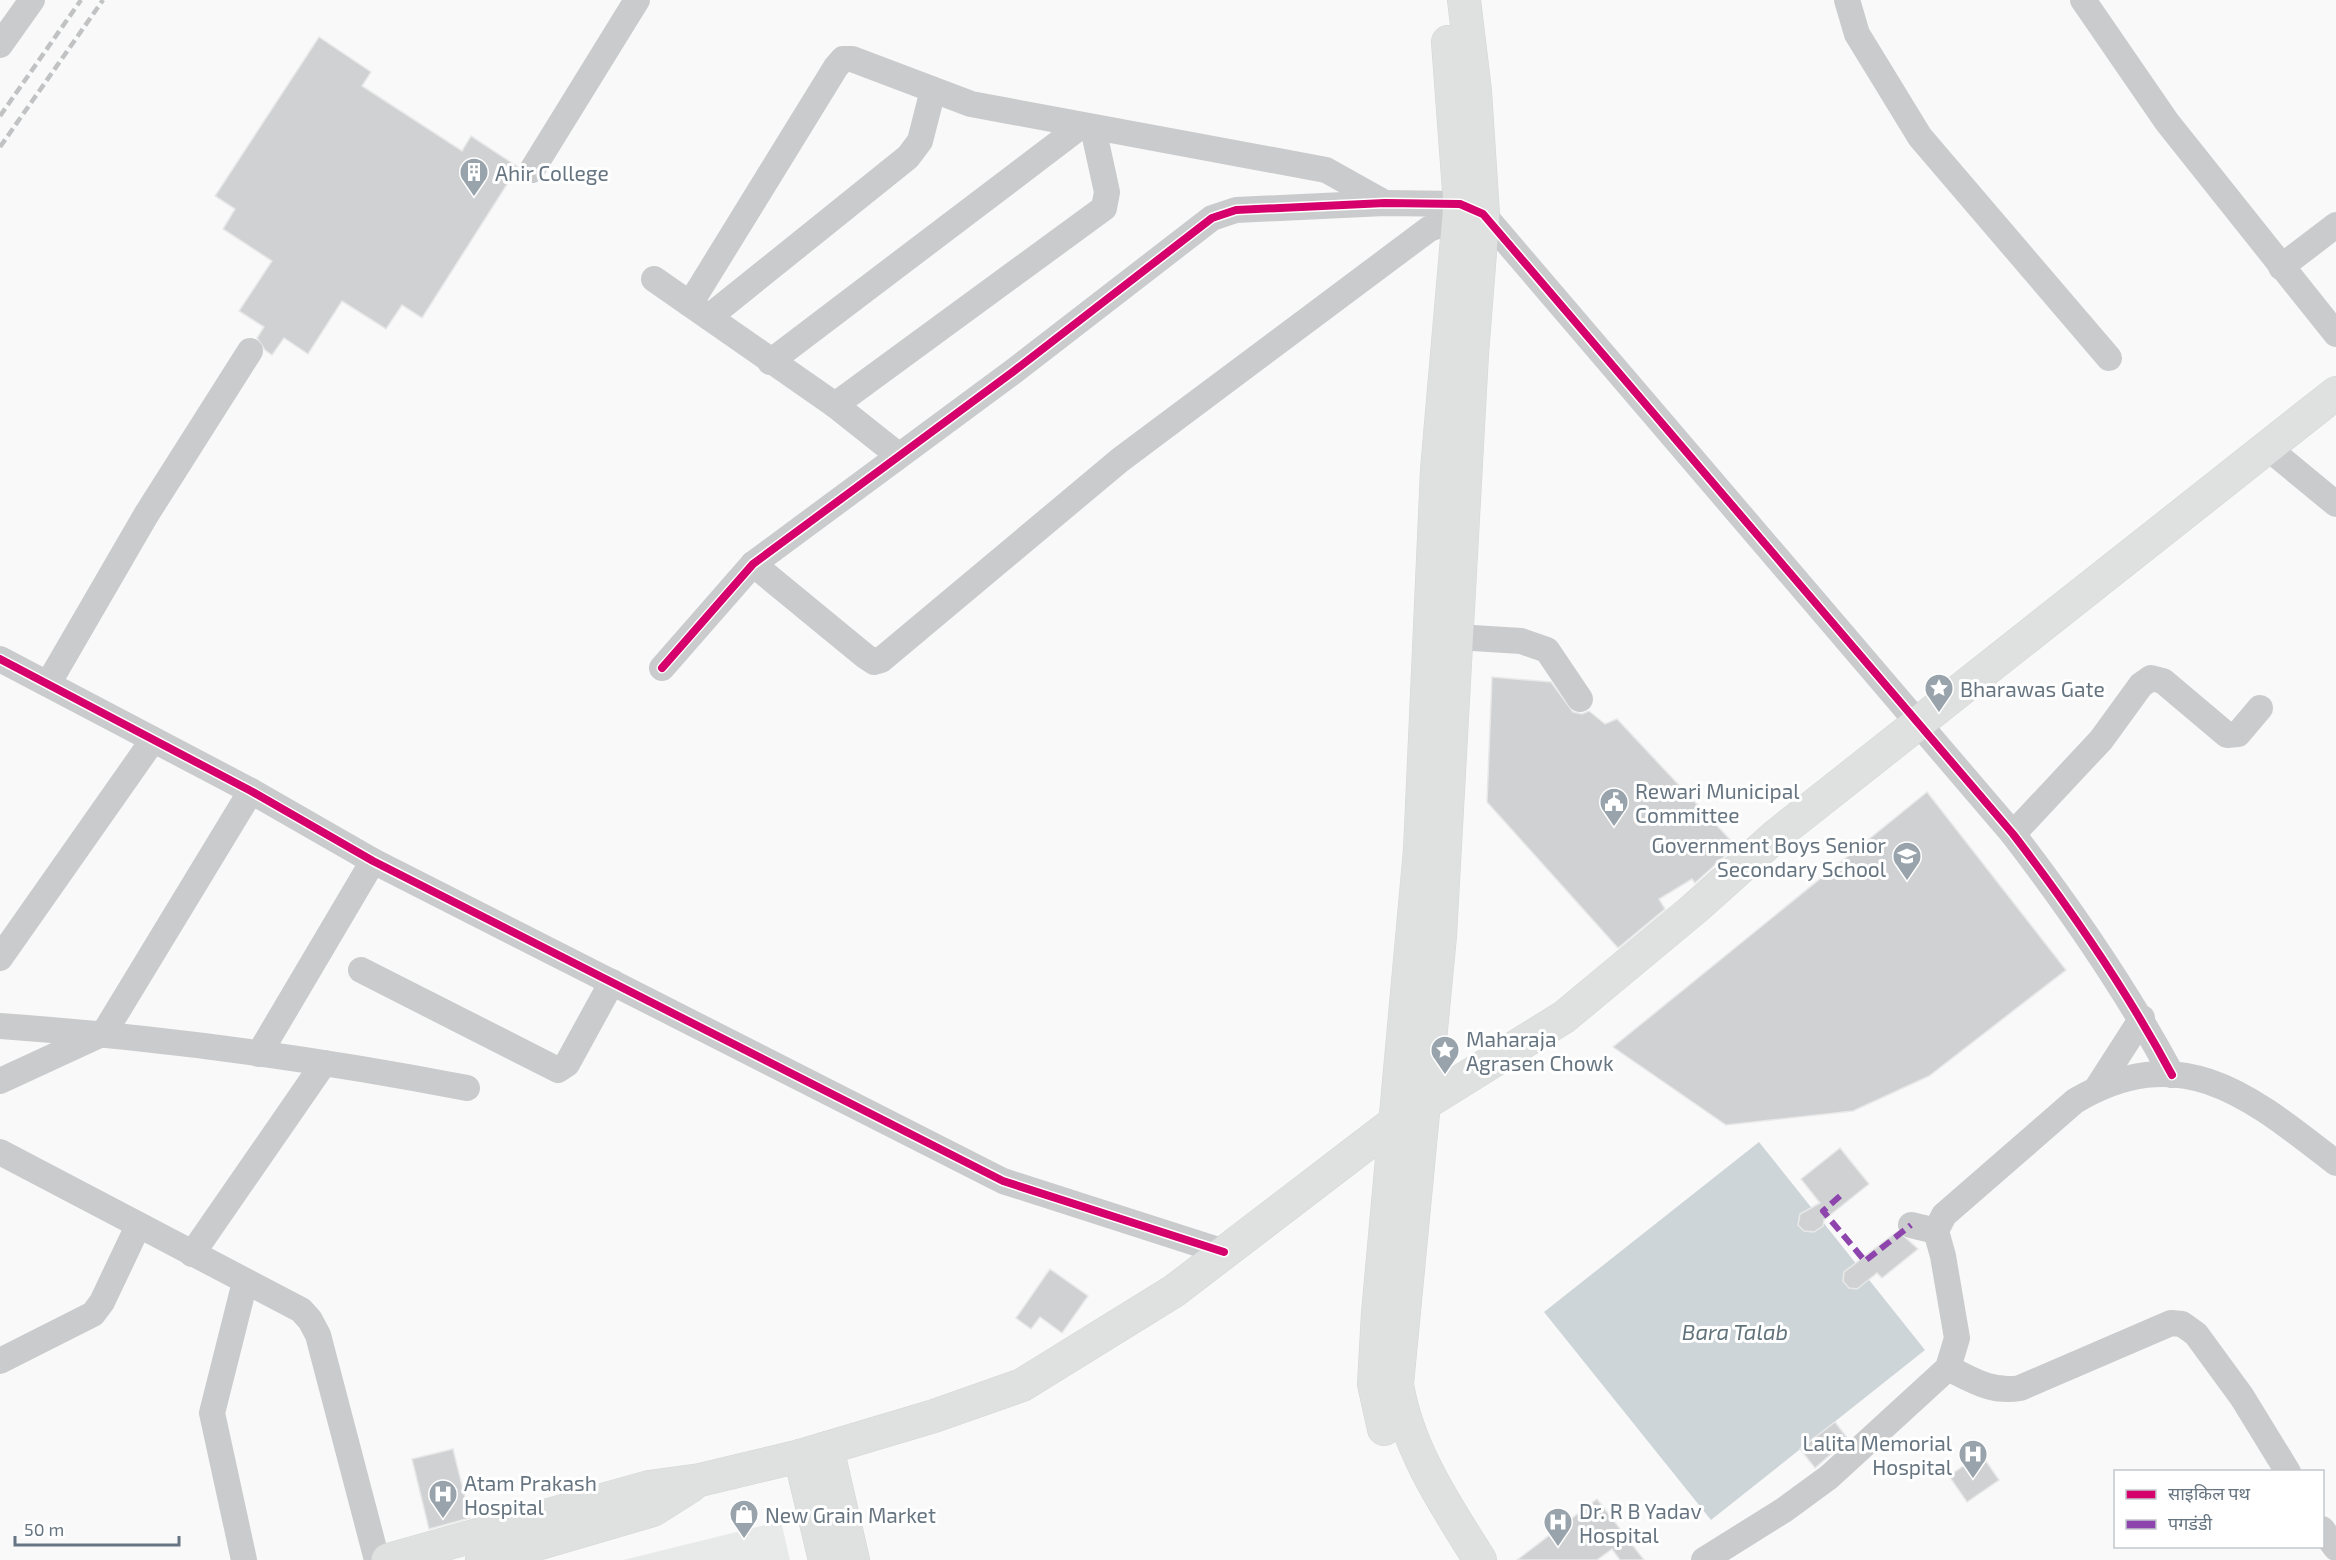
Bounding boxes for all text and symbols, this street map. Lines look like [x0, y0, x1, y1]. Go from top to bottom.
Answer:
building icon: Ahir College [458, 156, 490, 198]
place label: Ahir College [495, 160, 609, 185]
place icon: Bharawas Gate [1923, 672, 1955, 714]
place label: Bharawas Gate [1960, 676, 2105, 701]
place label: Rewari Municipal Committee [1635, 778, 1800, 827]
public building icon: Rewari Municipal Committee [1598, 786, 1630, 828]
place label: Government Boys Senior Secondary School [1651, 832, 1887, 881]
school or university icon: Government Boys Senior Secondary School [1891, 840, 1923, 882]
place label: Maharaja Agrasen Chowk [1466, 1026, 1614, 1075]
place icon: Maharaja Agrasen Chowk [1429, 1034, 1461, 1076]
water label: Bara Talab [1682, 1318, 1788, 1344]
place label: Lalita Memorial Hospital [1803, 1430, 1953, 1479]
hospital icon: Lalita Memorial Hospital [1957, 1438, 1989, 1480]
place label: Atam Prakash Hospital [464, 1470, 597, 1519]
legend [2114, 1470, 2324, 1548]
hospital icon: Atam Prakash Hospital [427, 1478, 459, 1520]
text: साइकिल पथ [2168, 1482, 2251, 1504]
shop icon: New Grain Market [728, 1498, 760, 1540]
place label: Dr. R B Yadav Hospital [1579, 1498, 1702, 1547]
place label: New Grain Market [765, 1502, 936, 1527]
hospital icon: Dr. R B Yadav Hospital [1542, 1506, 1574, 1548]
scale bar [15, 1509, 178, 1547]
text: पगडंडी [2168, 1512, 2213, 1534]
text: 50 m [24, 1518, 64, 1540]

